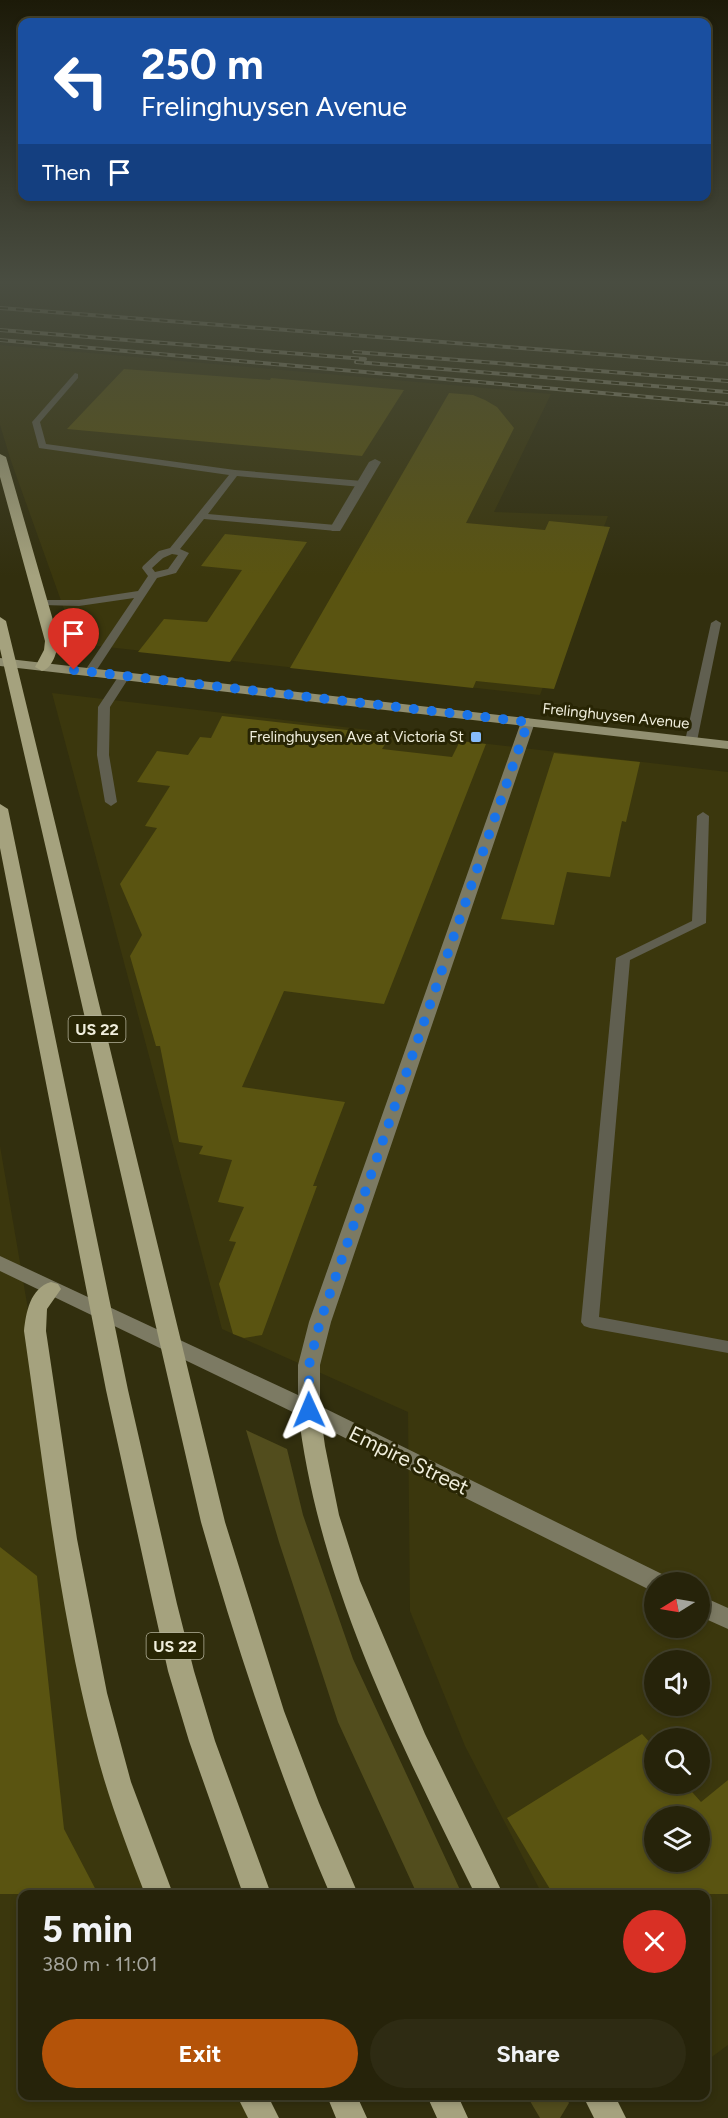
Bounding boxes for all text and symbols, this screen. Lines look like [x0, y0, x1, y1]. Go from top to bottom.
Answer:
text: 250 m [141, 39, 264, 90]
icon: left [42, 42, 120, 120]
text: Frelinghuysen Avenue [141, 90, 407, 123]
icon: arrive [103, 156, 136, 189]
text: Then [42, 159, 91, 186]
pin [48, 608, 99, 670]
icon: arrive [57, 617, 90, 650]
street label: Frelinghuysen Avenue [542, 699, 690, 733]
place label: Frelinghuysen Ave at Victoria St [249, 728, 464, 746]
marker: Frelinghuysen Ave at Victoria St [469, 730, 483, 744]
road number: US 22 [68, 1016, 126, 1042]
position arrow [277, 1378, 341, 1442]
street label: Empire Street [345, 1420, 473, 1500]
north arrow [644, 1572, 710, 1638]
map controls [644, 1572, 710, 1872]
road number: US 22 [146, 1633, 204, 1659]
button: sound [644, 1650, 710, 1716]
button: search [644, 1728, 710, 1794]
button: layers [644, 1806, 710, 1872]
text: 5 min [42, 1908, 133, 1951]
button: close [623, 1910, 686, 1973]
text: 380 m · 11:01 [42, 1952, 158, 1976]
button: Exit [42, 2019, 358, 2088]
button: Share [370, 2019, 686, 2088]

